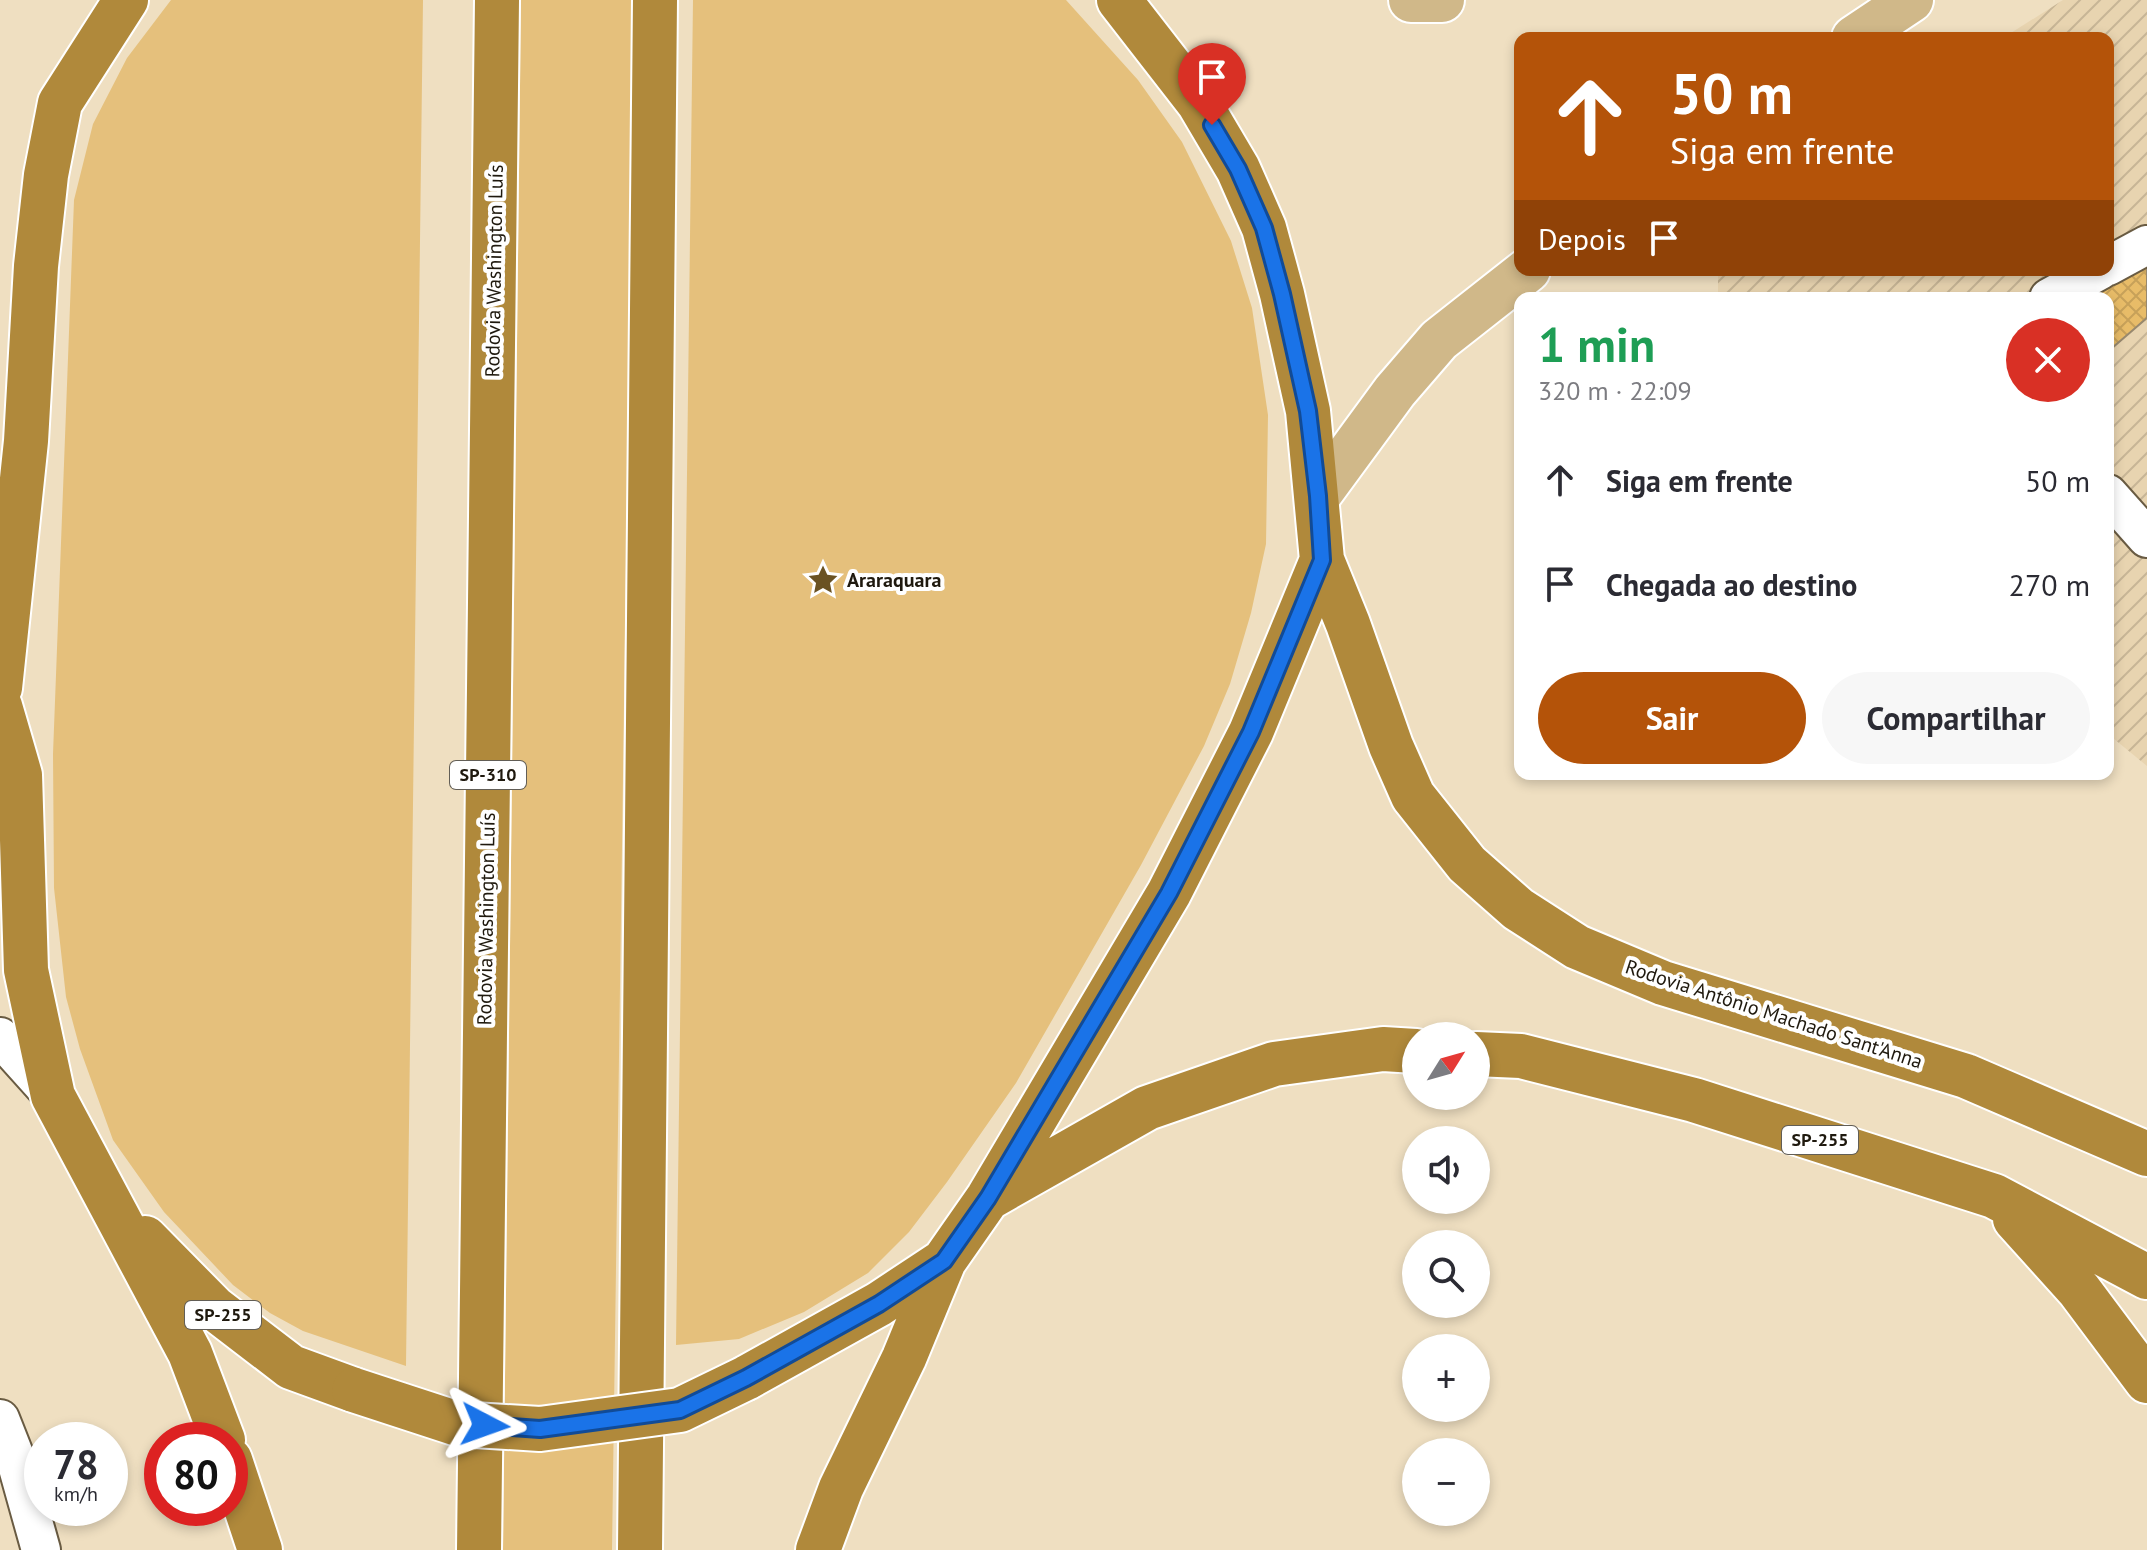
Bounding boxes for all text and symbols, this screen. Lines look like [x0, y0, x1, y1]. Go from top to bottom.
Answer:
pin [1178, 43, 1246, 125]
icon: arrive [1190, 55, 1234, 99]
text: 50 m [1670, 57, 1793, 129]
icon: ahead [1538, 64, 1642, 168]
text: Siga em frente [1670, 127, 1895, 174]
street label: Rodovia Washington Luís [479, 164, 509, 378]
icon: arrive [1642, 216, 1686, 260]
text: Depois [1538, 219, 1626, 258]
text: 1 min [1538, 313, 1655, 375]
button: close [2006, 318, 2090, 402]
text: 320 m · 22:09 [1538, 374, 1692, 407]
icon: ahead [1538, 458, 1582, 502]
text: Siga em frente [1606, 461, 1793, 500]
text: 50 m [2025, 461, 2090, 500]
icon: arrive [1538, 562, 1582, 606]
place icon: Araraquara [806, 563, 840, 597]
text: Chegada ao destino [1606, 565, 1857, 604]
text: 270 m [2009, 565, 2090, 604]
place label: Araraquara [847, 567, 941, 593]
button: Sair [1538, 672, 1806, 764]
button: Compartilhar [1822, 672, 2090, 764]
road number: SP-310 [450, 761, 526, 789]
street label: Rodovia Washington Luís [471, 812, 501, 1026]
street label: Rodovia Antônio Machado Sant'Anna [1622, 954, 1926, 1074]
north arrow [1402, 1022, 1490, 1110]
map controls [1402, 1022, 1490, 1526]
button: sound [1402, 1126, 1490, 1214]
road number: SP-255 [1782, 1126, 1858, 1154]
button: search [1402, 1230, 1490, 1318]
road number: SP-255 [185, 1301, 261, 1329]
button: + [1402, 1334, 1490, 1422]
position arrow [443, 1383, 527, 1467]
speed limit sign: 80 [144, 1422, 248, 1526]
text: 78 [53, 1438, 99, 1490]
button: − [1402, 1438, 1490, 1526]
text: km/h [54, 1481, 98, 1507]

